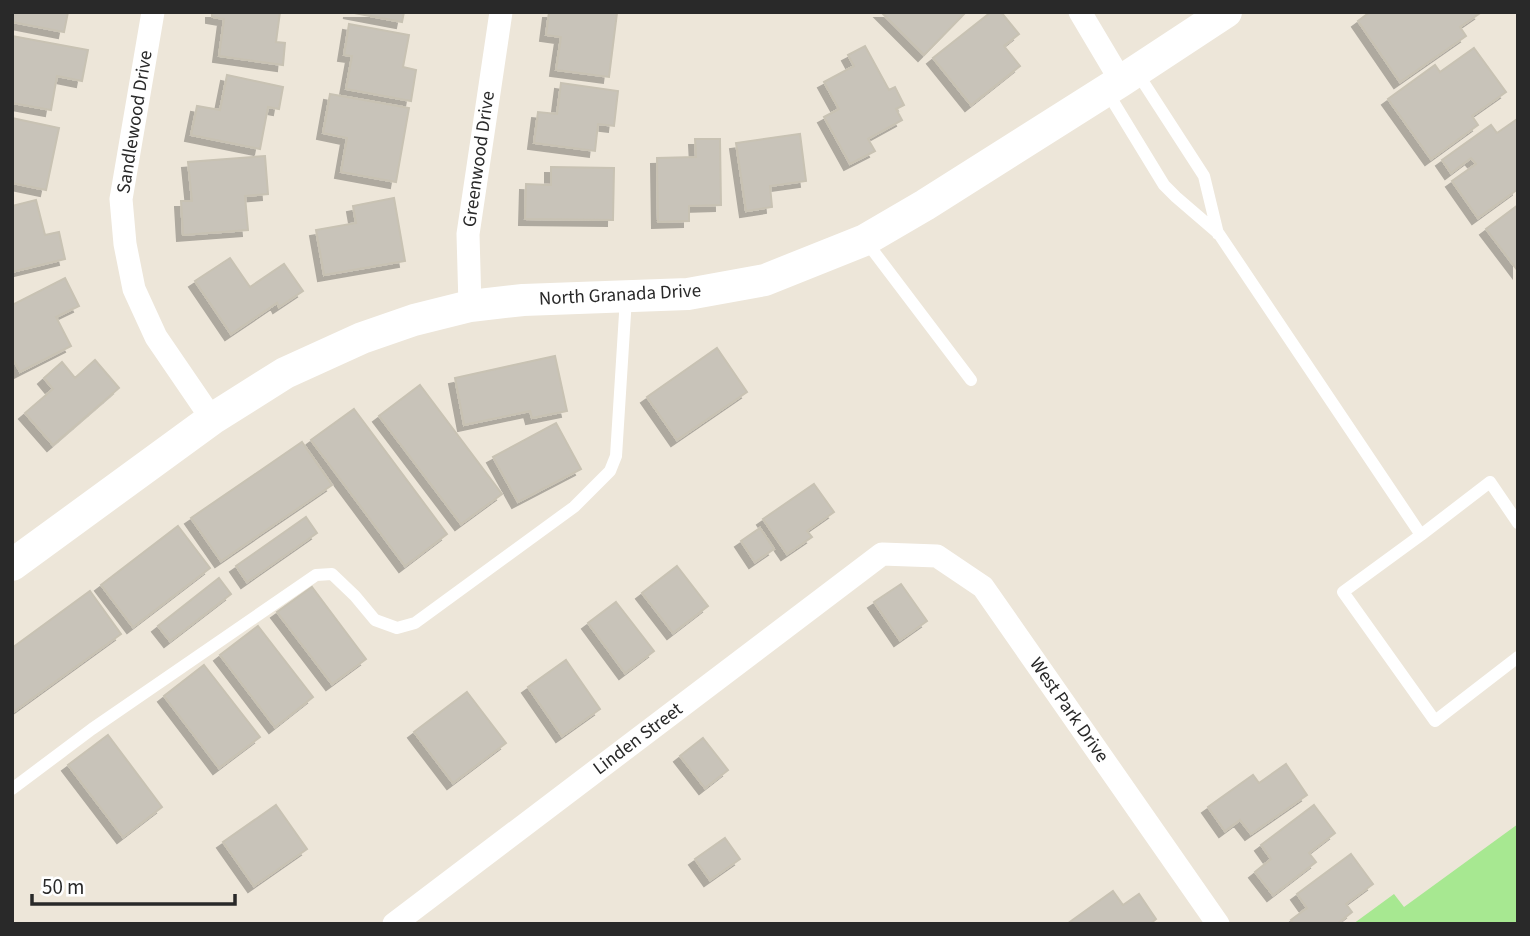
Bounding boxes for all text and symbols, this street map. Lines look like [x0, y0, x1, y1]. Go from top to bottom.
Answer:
street label: Sandlewood Drive [110, 48, 160, 196]
street label: Greenwood Drive [456, 89, 502, 229]
street label: North Granada Drive [538, 277, 702, 313]
street label: West Park Drive [1023, 652, 1115, 768]
street label: Linden Street [588, 696, 689, 782]
scale bar [32, 862, 234, 906]
text: 50 m [42, 872, 84, 902]

